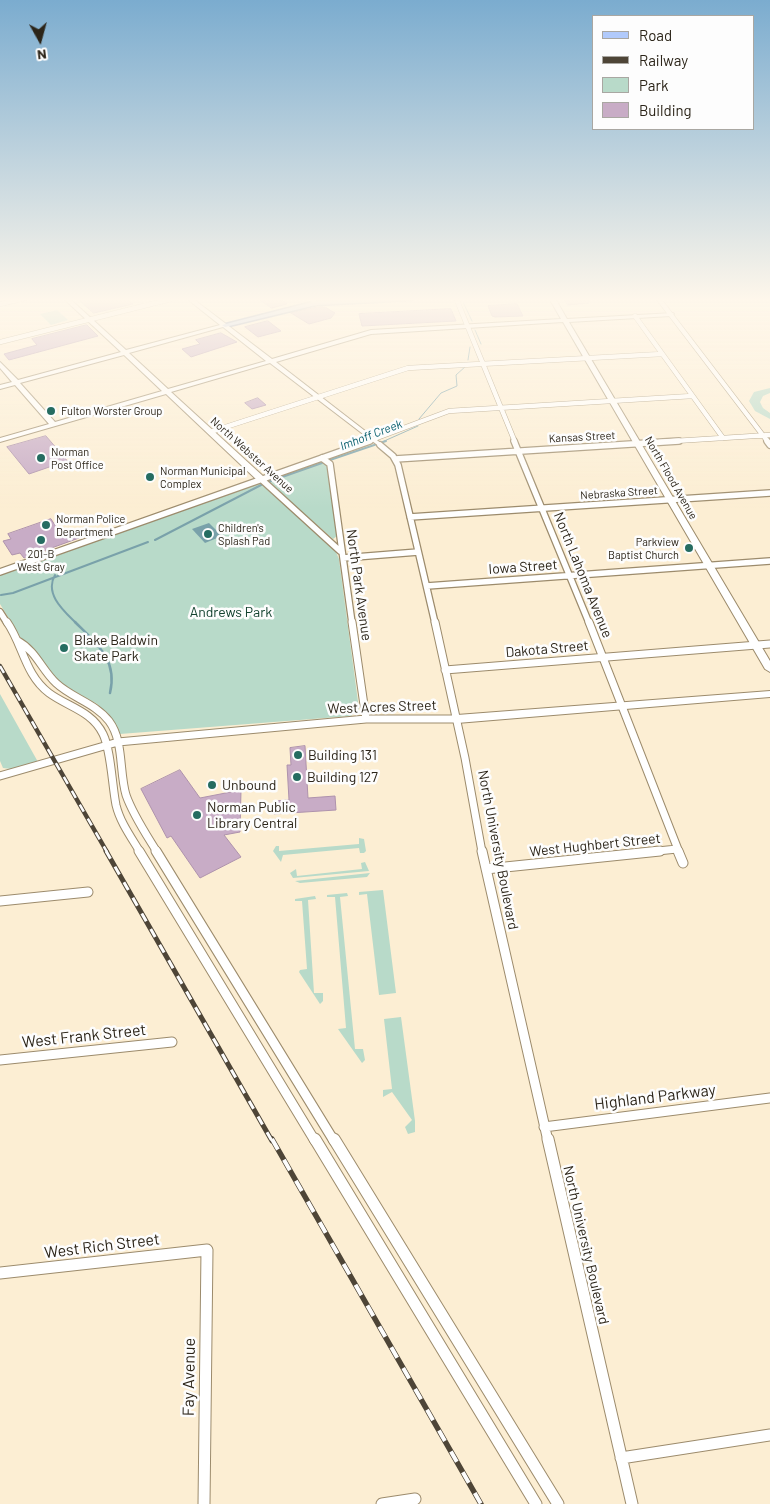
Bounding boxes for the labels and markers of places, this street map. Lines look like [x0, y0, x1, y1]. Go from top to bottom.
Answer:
place label: Fulton Worster Group [61, 404, 162, 418]
marker: Fulton Worster Group [45, 405, 57, 417]
place label: Norman Post Office [51, 445, 104, 471]
marker: Norman Post Office [35, 452, 47, 464]
place label: Norman Municipal Complex [160, 464, 246, 490]
marker: Norman Municipal Complex [144, 471, 156, 483]
place label: Norman Police Department [56, 512, 125, 538]
marker: Norman Police Department [40, 519, 52, 531]
place label: Children's Splash Pad [218, 521, 270, 547]
marker: Children's Splash Pad [202, 528, 214, 540]
marker: 201-B West Gray [35, 534, 47, 546]
place label: Parkview Baptist Church [608, 535, 679, 561]
marker: Parkview Baptist Church [683, 542, 695, 554]
place label: 201-B West Gray [17, 547, 65, 573]
place label: Blake Baldwin Skate Park [74, 632, 158, 664]
marker: Blake Baldwin Skate Park [58, 642, 70, 654]
place label: Building 131 [308, 747, 377, 763]
marker: Building 131 [292, 749, 304, 761]
place label: Building 127 [307, 769, 378, 785]
marker: Building 127 [291, 771, 303, 783]
place label: Unbound [222, 777, 276, 793]
marker: Unbound [206, 779, 218, 791]
place label: Norman Public Library Central [207, 799, 297, 832]
marker: Norman Public Library Central [191, 809, 203, 821]

